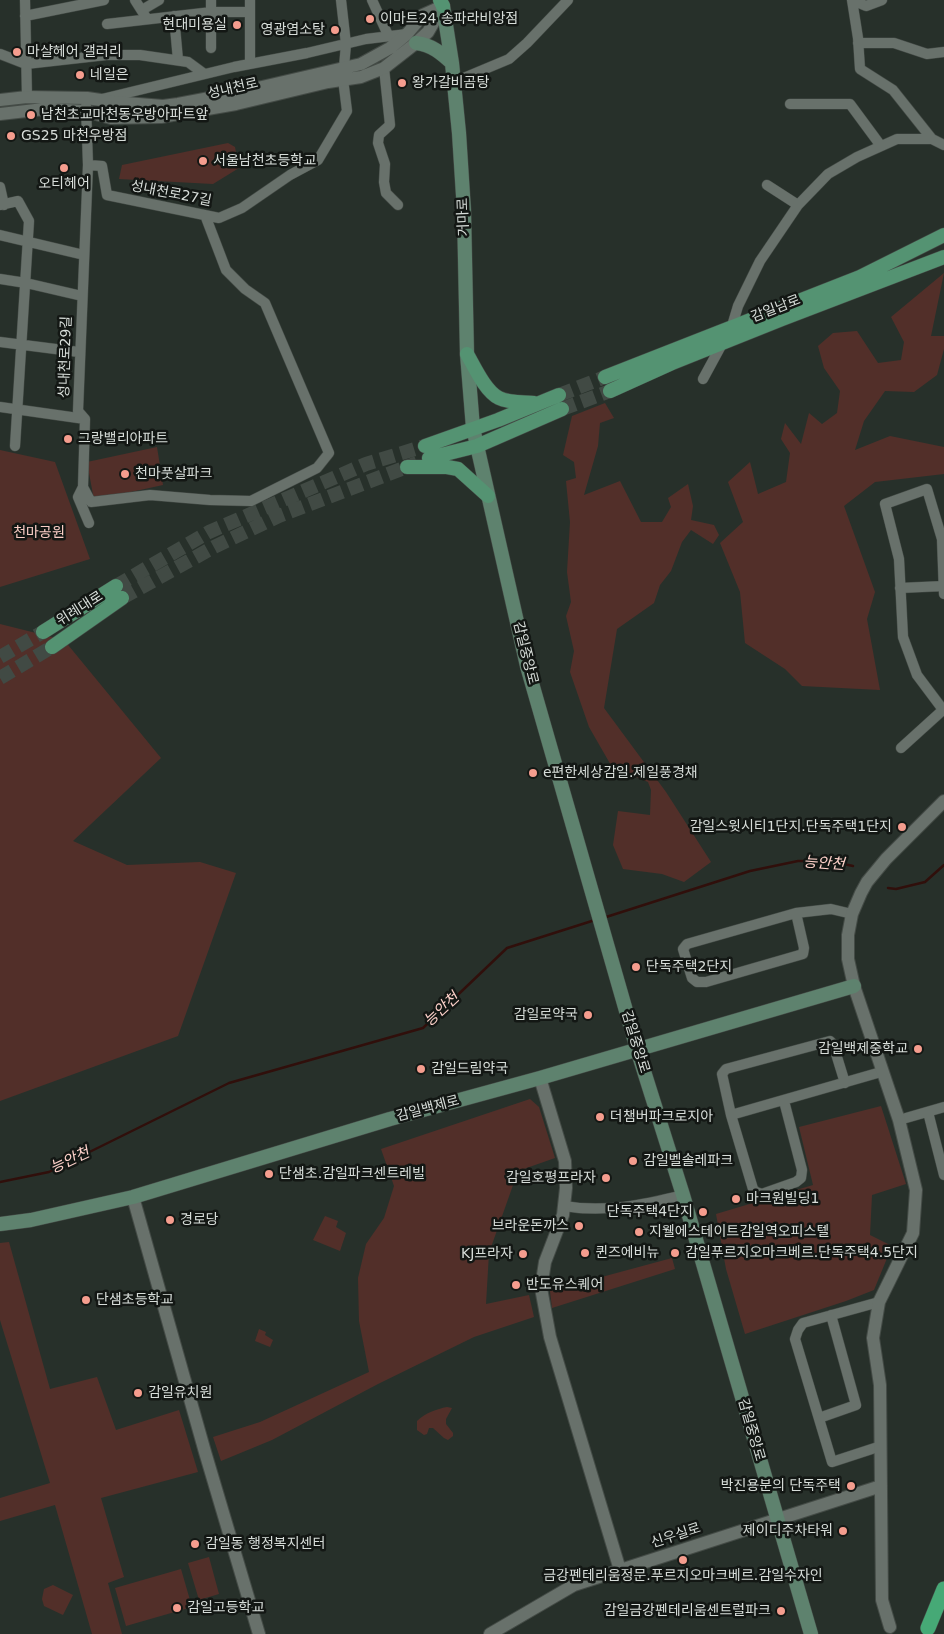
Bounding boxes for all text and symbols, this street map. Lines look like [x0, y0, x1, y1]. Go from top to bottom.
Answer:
place label: 이마트24 송파라비앙점 [380, 11, 518, 27]
marker: 이마트24 송파라비앙점 [364, 13, 376, 25]
place label: 현대미용실 [163, 17, 227, 33]
marker: 현대미용실 [231, 19, 243, 31]
place label: 영광염소탕 [261, 22, 325, 38]
marker: 영광염소탕 [329, 24, 341, 36]
place label: 마샬헤어 갤러리 [27, 44, 122, 60]
marker: 마샬헤어 갤러리 [11, 46, 23, 58]
place label: 네일은 [90, 67, 129, 83]
marker: 네일은 [74, 69, 86, 81]
street label: 성내천로 [206, 75, 260, 103]
place label: 왕가갈비곰탕 [412, 75, 489, 91]
marker: 왕가갈비곰탕 [396, 77, 408, 89]
place label: 남천초교마천동우방아파트앞 [41, 107, 208, 123]
marker: 남천초교마천동우방아파트앞 [25, 109, 37, 121]
place label: GS25 마천우방점 [21, 128, 127, 144]
marker: GS25 마천우방점 [5, 130, 17, 142]
place label: 서울남천초등학교 [213, 153, 316, 169]
marker: 서울남천초등학교 [197, 155, 209, 167]
marker: 오티헤어 [58, 162, 70, 174]
place label: 오티헤어 [38, 176, 90, 192]
street label: 성내천로27길 [129, 178, 213, 210]
street label: 거마로 [455, 197, 473, 237]
street label: 감일남로 [749, 292, 803, 326]
street label: 성내천로29길 [56, 316, 76, 398]
place label: 그랑밸리아파트 [78, 431, 168, 447]
marker: 그랑밸리아파트 [62, 433, 74, 445]
place label: 천마풋살파크 [135, 466, 212, 482]
marker: 천마풋살파크 [119, 468, 131, 480]
park label: 천마공원 [13, 525, 65, 541]
street label: 위례대로 [54, 588, 106, 630]
street label: 감일중앙로 [509, 620, 541, 686]
place label: e편한세상감일.제일풍경채 [543, 765, 698, 781]
marker: e편한세상감일.제일풍경채 [527, 767, 539, 779]
place label: 감일스윗시티1단지.단독주택1단지 [689, 819, 892, 835]
marker: 감일스윗시티1단지.단독주택1단지 [896, 821, 908, 833]
water label: 능안천 [803, 854, 845, 874]
place label: 단독주택2단지 [646, 959, 732, 975]
marker: 단독주택2단지 [630, 961, 642, 973]
water label: 능안천 [421, 989, 463, 1031]
place label: 감일로약국 [514, 1007, 578, 1023]
marker: 감일로약국 [582, 1009, 594, 1021]
street label: 감일중앙로 [618, 1009, 652, 1075]
place label: 감일백제중학교 [818, 1041, 908, 1057]
marker: 감일백제중학교 [912, 1043, 924, 1055]
place label: 감일드림약국 [431, 1061, 508, 1077]
marker: 감일드림약국 [415, 1063, 427, 1075]
street label: 감일백제로 [395, 1093, 461, 1125]
place label: 더챔버파크로지아 [610, 1109, 713, 1125]
marker: 더챔버파크로지아 [594, 1111, 606, 1123]
water label: 능안천 [47, 1144, 93, 1178]
place label: 감일벨솔레파크 [643, 1153, 733, 1169]
marker: 감일벨솔레파크 [627, 1155, 639, 1167]
place label: 단샘초.감일파크센트레빌 [279, 1166, 425, 1182]
marker: 단샘초.감일파크센트레빌 [263, 1168, 275, 1180]
place label: 감일호평프라자 [506, 1170, 596, 1186]
marker: 감일호평프라자 [600, 1172, 612, 1184]
place label: 마크원빌딩1 [746, 1191, 819, 1207]
marker: 마크원빌딩1 [730, 1193, 742, 1205]
place label: 단독주택4단지 [607, 1204, 693, 1220]
marker: 단독주택4단지 [697, 1206, 709, 1218]
place label: 경로당 [180, 1212, 219, 1228]
marker: 경로당 [164, 1214, 176, 1226]
place label: 브라운돈까스 [492, 1218, 569, 1234]
marker: 브라운돈까스 [573, 1220, 585, 1232]
place label: 지웰에스테이트감일역오피스텔 [649, 1224, 829, 1240]
marker: 지웰에스테이트감일역오피스텔 [633, 1226, 645, 1238]
place label: 퀸즈에비뉴 [595, 1245, 659, 1261]
place label: 감일푸르지오마크베르.단독주택4.5단지 [685, 1245, 918, 1261]
place label: KJ프라자 [461, 1246, 513, 1262]
marker: 퀸즈에비뉴 [579, 1247, 591, 1259]
marker: 감일푸르지오마크베르.단독주택4.5단지 [669, 1247, 681, 1259]
marker: KJ프라자 [517, 1248, 529, 1260]
place label: 반도유스퀘어 [526, 1277, 603, 1293]
marker: 반도유스퀘어 [510, 1279, 522, 1291]
place label: 단샘초등학교 [96, 1292, 173, 1308]
marker: 단샘초등학교 [80, 1294, 92, 1306]
place label: 감일유치원 [148, 1385, 212, 1401]
marker: 감일유치원 [132, 1387, 144, 1399]
street label: 감일중앙로 [734, 1397, 768, 1463]
place label: 박진용분의 단독주택 [721, 1478, 841, 1494]
marker: 박진용분의 단독주택 [845, 1480, 857, 1492]
street label: 신우실로 [649, 1520, 703, 1552]
place label: 제이디주차타워 [743, 1523, 833, 1539]
marker: 제이디주차타워 [837, 1525, 849, 1537]
place label: 감일동 행정복지센터 [205, 1536, 325, 1552]
marker: 감일동 행정복지센터 [189, 1538, 201, 1550]
marker: 금강펜테리움정문.푸르지오마크베르.감일수자인 [677, 1554, 689, 1566]
place label: 금강펜테리움정문.푸르지오마크베르.감일수자인 [543, 1568, 823, 1584]
place label: 감일고등학교 [187, 1600, 264, 1616]
marker: 감일고등학교 [171, 1602, 183, 1614]
place label: 감일금강펜테리움센트럴파크 [604, 1603, 771, 1619]
marker: 감일금강펜테리움센트럴파크 [775, 1605, 787, 1617]

